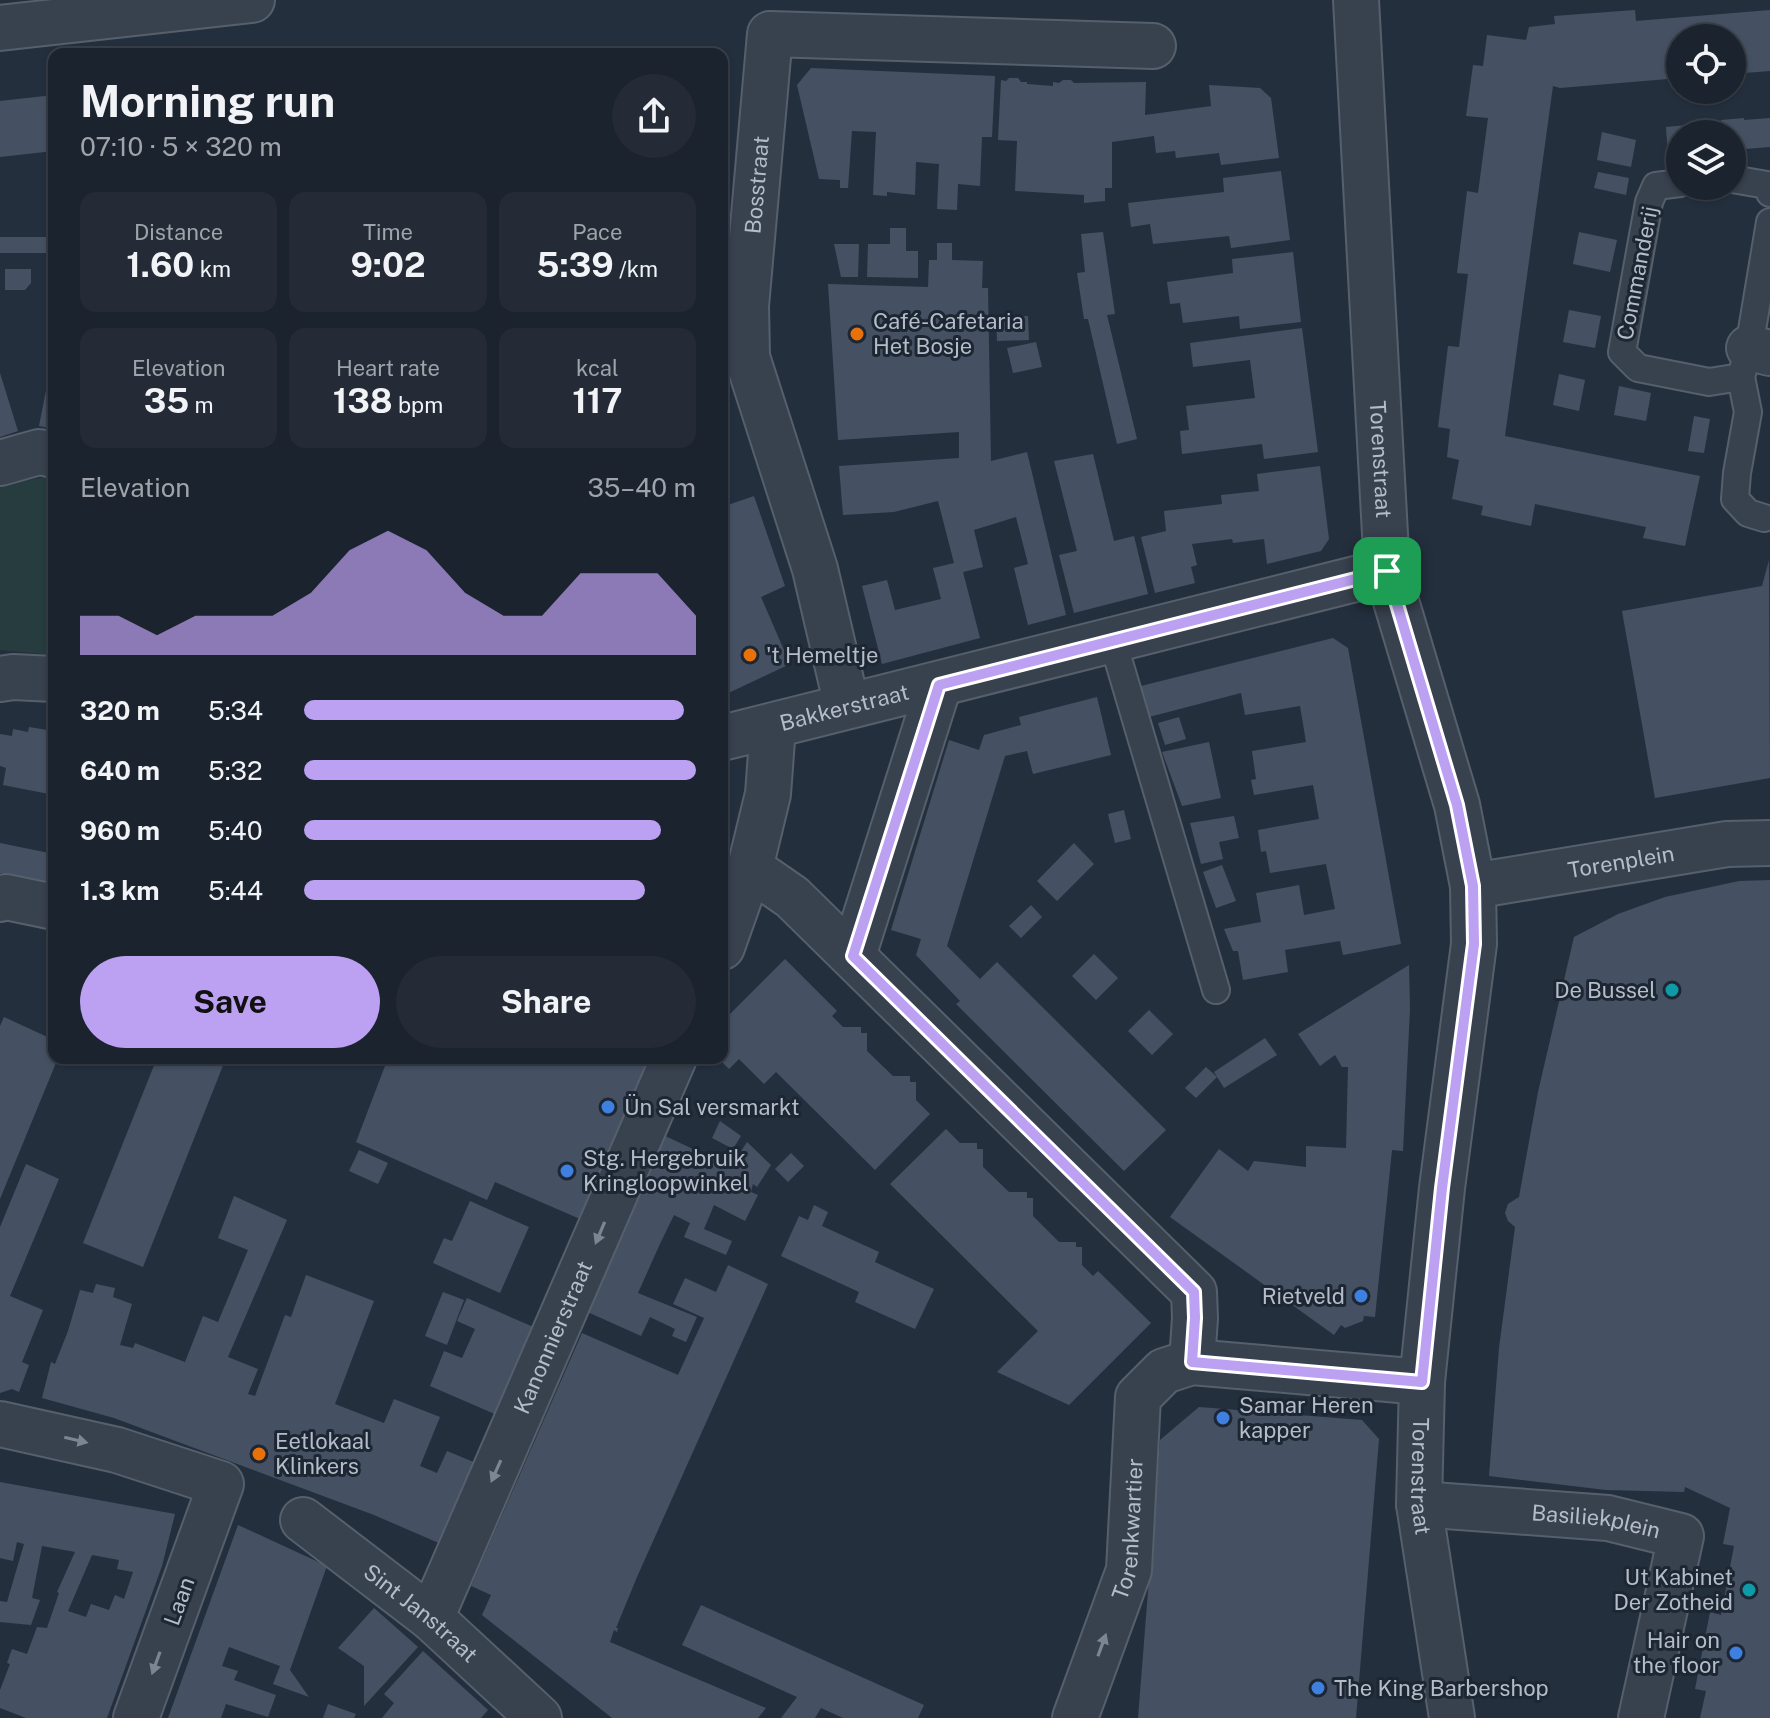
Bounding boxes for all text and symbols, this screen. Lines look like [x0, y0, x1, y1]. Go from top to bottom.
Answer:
map controls [1666, 24, 1746, 200]
button: locate [1666, 24, 1746, 104]
button: share [612, 74, 696, 158]
text: Morning run [80, 75, 335, 127]
button: layers [1666, 120, 1746, 200]
text: 07:10 · 5 × 320 m [80, 131, 282, 162]
street label: Bosstraat [739, 135, 774, 235]
street label: Commanderij [1611, 204, 1663, 342]
text: Distance [134, 219, 223, 245]
text: Time [363, 219, 413, 245]
text: Pace [572, 219, 622, 245]
text: 1.60 [126, 245, 194, 285]
text: 9:02 [350, 245, 426, 285]
text: 5:39 [537, 245, 614, 285]
text: km [194, 256, 231, 282]
text: /km [614, 256, 658, 282]
place label: Café-Cafetaria Het Bosje [873, 308, 1024, 359]
marker: Café-Cafetaria Het Bosje [848, 325, 866, 343]
text: Elevation [132, 355, 225, 381]
text: Heart rate [336, 355, 440, 381]
text: kcal [576, 355, 619, 381]
text: 35 [144, 381, 189, 421]
text: 138 [333, 381, 393, 421]
text: 117 [572, 381, 623, 421]
text: m [189, 392, 214, 418]
text: bpm [393, 392, 443, 418]
street label: Torenstraat [1365, 400, 1397, 519]
text: Elevation [80, 472, 190, 503]
text: 35–40 m [587, 472, 696, 503]
pin [1353, 537, 1421, 605]
icon: arrive [1365, 549, 1409, 593]
place label: 't Hemeltje [766, 642, 879, 668]
marker: 't Hemeltje [741, 646, 759, 664]
street label: Bakkerstraat [777, 679, 911, 736]
text: 320 m [80, 695, 160, 726]
text: 5:34 [208, 695, 263, 726]
text: 640 m [80, 755, 160, 786]
text: 5:32 [208, 755, 262, 786]
text: 960 m [80, 815, 160, 846]
text: 5:40 [208, 815, 263, 846]
street label: Torenplein [1566, 840, 1676, 883]
text: 1.3 km [80, 875, 160, 906]
text: 5:44 [208, 875, 263, 906]
button: Save [80, 956, 380, 1048]
button: Share [396, 956, 696, 1048]
place label: De Bussel [1554, 977, 1656, 1003]
marker: De Bussel [1663, 981, 1681, 999]
place label: Ün Sal versmarkt [624, 1093, 800, 1120]
marker: Ün Sal versmarkt [599, 1098, 617, 1116]
place label: Stg. Hergebruik Kringloopwinkel [583, 1145, 749, 1196]
marker: Stg. Hergebruik Kringloopwinkel [558, 1162, 576, 1180]
one-way arrow [593, 1221, 606, 1245]
street label: Kanonnierstraat [508, 1257, 597, 1418]
place label: Rietveld [1262, 1283, 1345, 1309]
marker: Rietveld [1352, 1287, 1370, 1305]
place label: Samar Heren kapper [1239, 1392, 1374, 1443]
marker: Samar Heren kapper [1214, 1409, 1232, 1427]
street label: Torenstraat [1406, 1417, 1437, 1537]
place label: Eetlokaal Klinkers [275, 1428, 371, 1479]
one-way arrow [64, 1434, 89, 1447]
marker: Eetlokaal Klinkers [250, 1445, 268, 1463]
street label: Torenkwartier [1106, 1458, 1148, 1603]
one-way arrow [490, 1459, 503, 1483]
street label: Basiliekplein [1531, 1499, 1663, 1543]
street label: Sint Janstraat [359, 1558, 483, 1667]
place label: Ut Kabinet Der Zotheid [1613, 1564, 1733, 1615]
street label: Laan [158, 1573, 200, 1629]
marker: Ut Kabinet Der Zotheid [1740, 1581, 1758, 1599]
place label: Hair on the floor [1633, 1627, 1720, 1678]
one-way arrow [1096, 1633, 1109, 1657]
marker: Hair on the floor [1727, 1644, 1745, 1662]
one-way arrow [150, 1651, 162, 1675]
place label: The King Barbershop [1334, 1675, 1549, 1701]
marker: The King Barbershop [1309, 1679, 1327, 1697]

